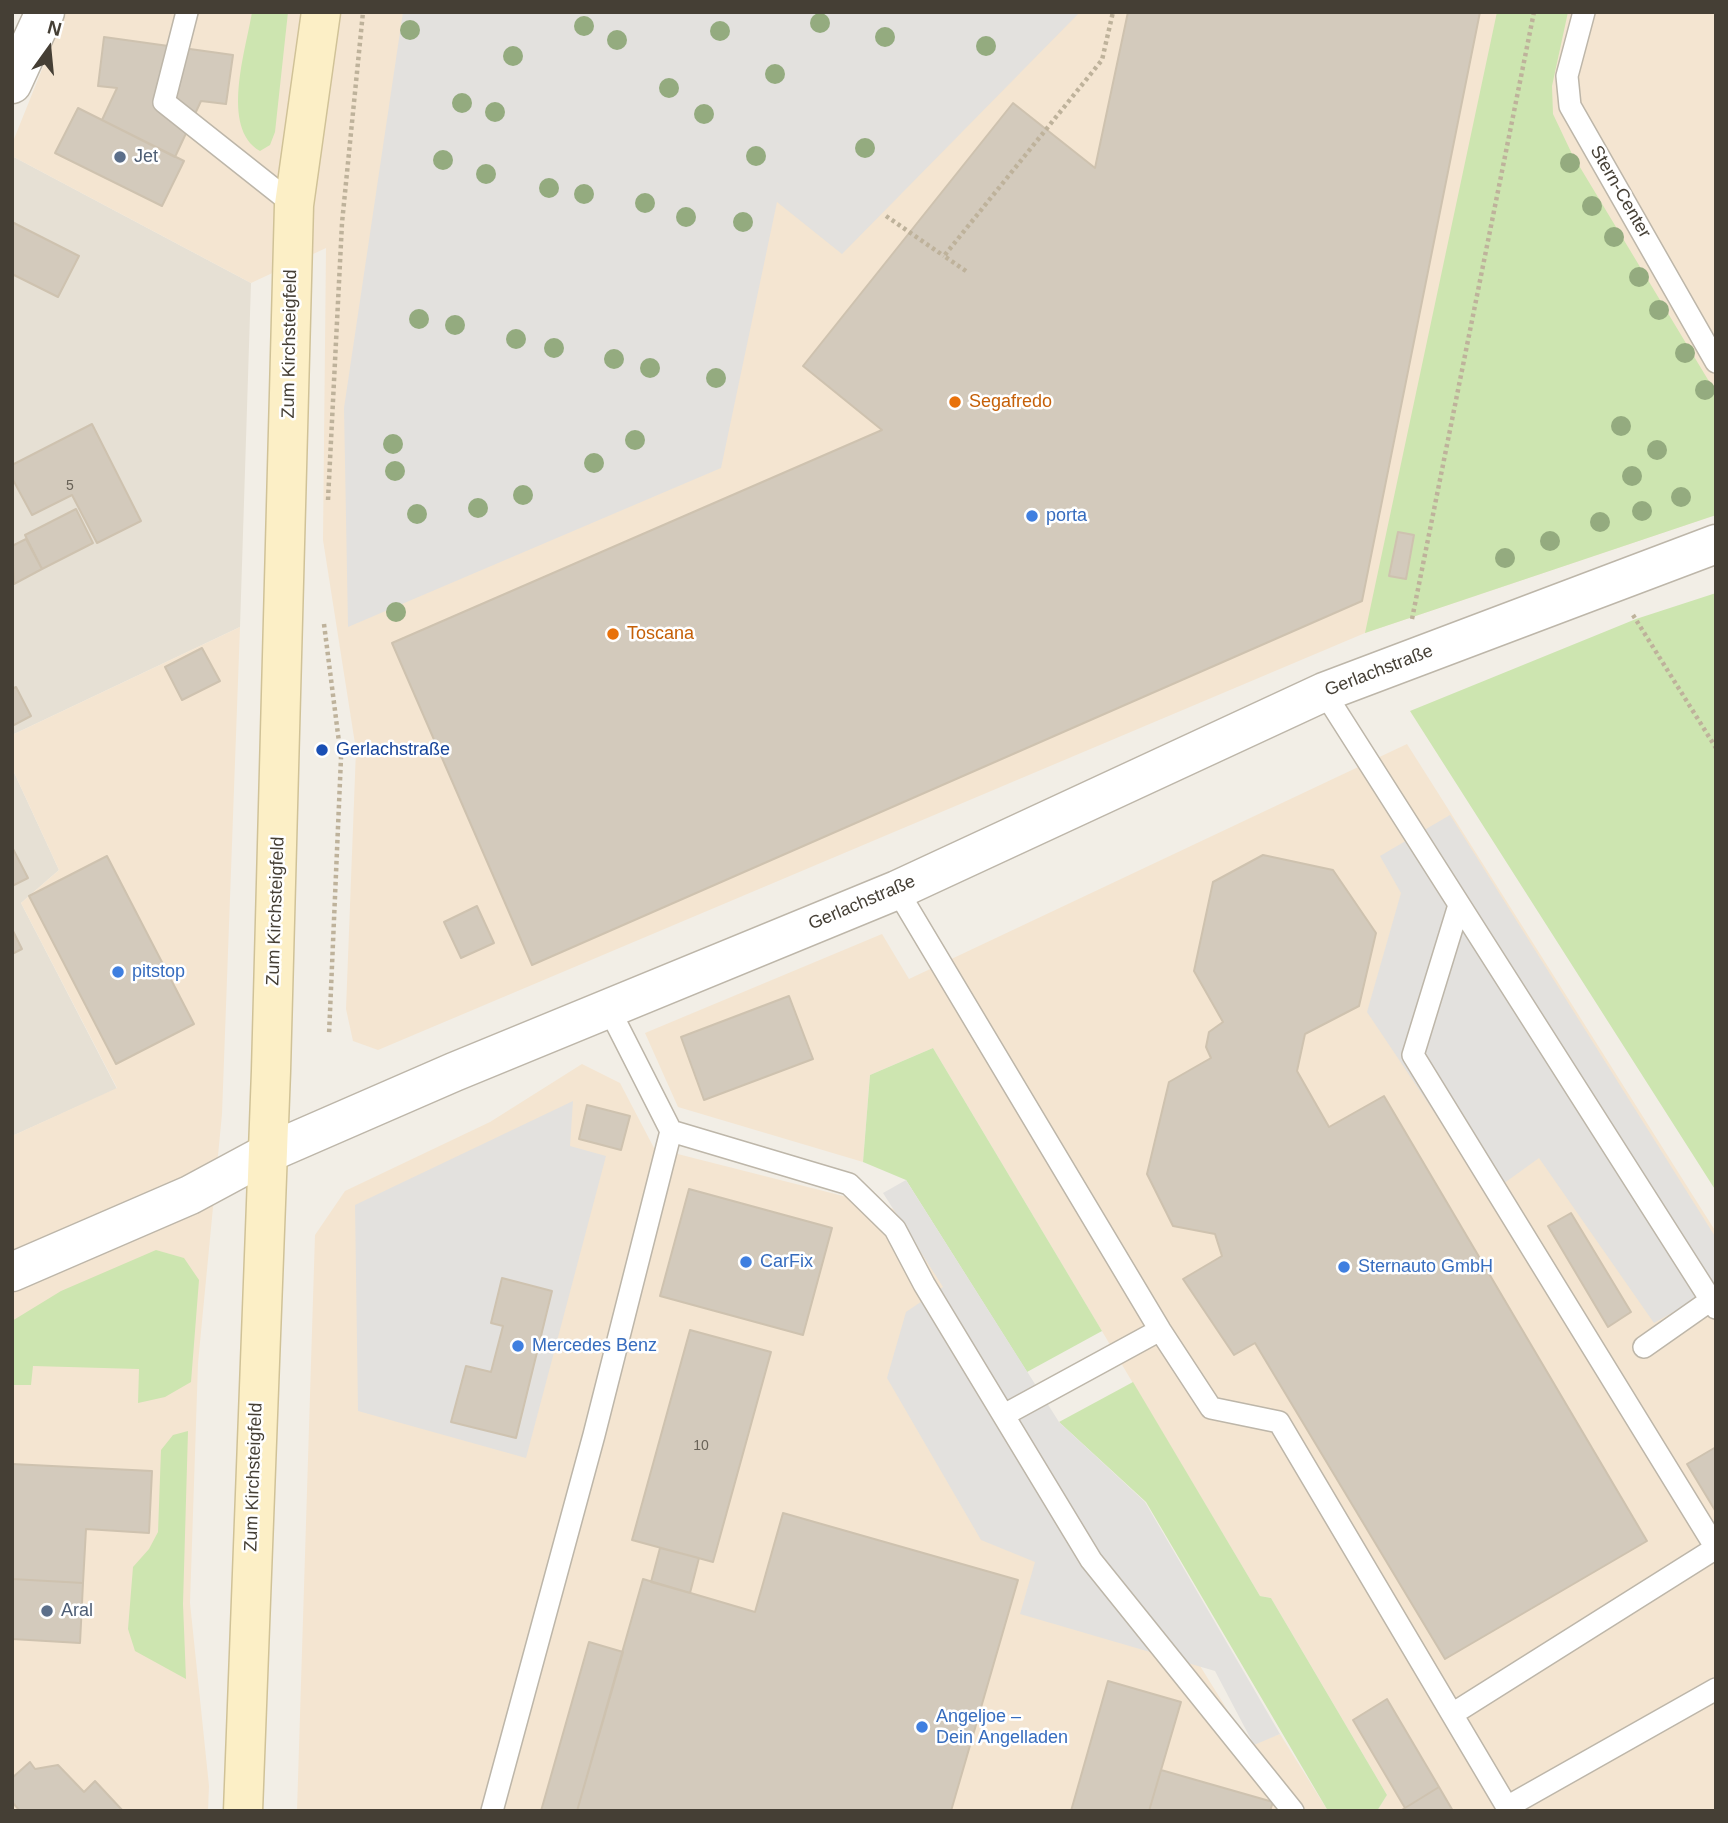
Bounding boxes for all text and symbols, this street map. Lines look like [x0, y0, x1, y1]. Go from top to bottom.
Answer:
north arrow [14, 14, 84, 84]
text: N [45, 16, 64, 40]
street label: Stern-Center [1585, 142, 1655, 242]
place label: Jet [134, 146, 158, 168]
marker: Jet [112, 149, 128, 165]
street label: Zum Kirchsteigfeld [278, 269, 302, 419]
place label: Segafredo [969, 391, 1052, 413]
marker: Segafredo [947, 394, 963, 410]
house number: 5 [66, 478, 74, 494]
place label: porta [1046, 505, 1087, 527]
marker: porta [1024, 508, 1040, 524]
place label: Toscana [627, 623, 694, 645]
marker: Toscana [605, 626, 621, 642]
street label: Gerlachstraße [1322, 640, 1436, 702]
place label: Gerlachstraße [336, 739, 450, 761]
marker: Gerlachstraße [314, 742, 330, 758]
street label: Zum Kirchsteigfeld [263, 836, 289, 986]
street label: Gerlachstraße [805, 871, 919, 935]
place label: pitstop [132, 961, 185, 983]
marker: pitstop [110, 964, 126, 980]
place label: CarFix [760, 1251, 813, 1273]
marker: CarFix [738, 1254, 754, 1270]
place label: Sternauto GmbH [1358, 1256, 1493, 1278]
marker: Sternauto GmbH [1336, 1259, 1352, 1275]
place label: Mercedes Benz [532, 1335, 657, 1357]
marker: Mercedes Benz [510, 1338, 526, 1354]
street label: Zum Kirchsteigfeld [241, 1402, 267, 1552]
house number: 10 [693, 1438, 709, 1454]
place label: Aral [61, 1600, 93, 1622]
marker: Aral [39, 1603, 55, 1619]
place label: Angeljoe – Dein Angelladen [936, 1706, 1068, 1748]
marker: Angeljoe – Dein Angelladen [914, 1719, 930, 1735]

